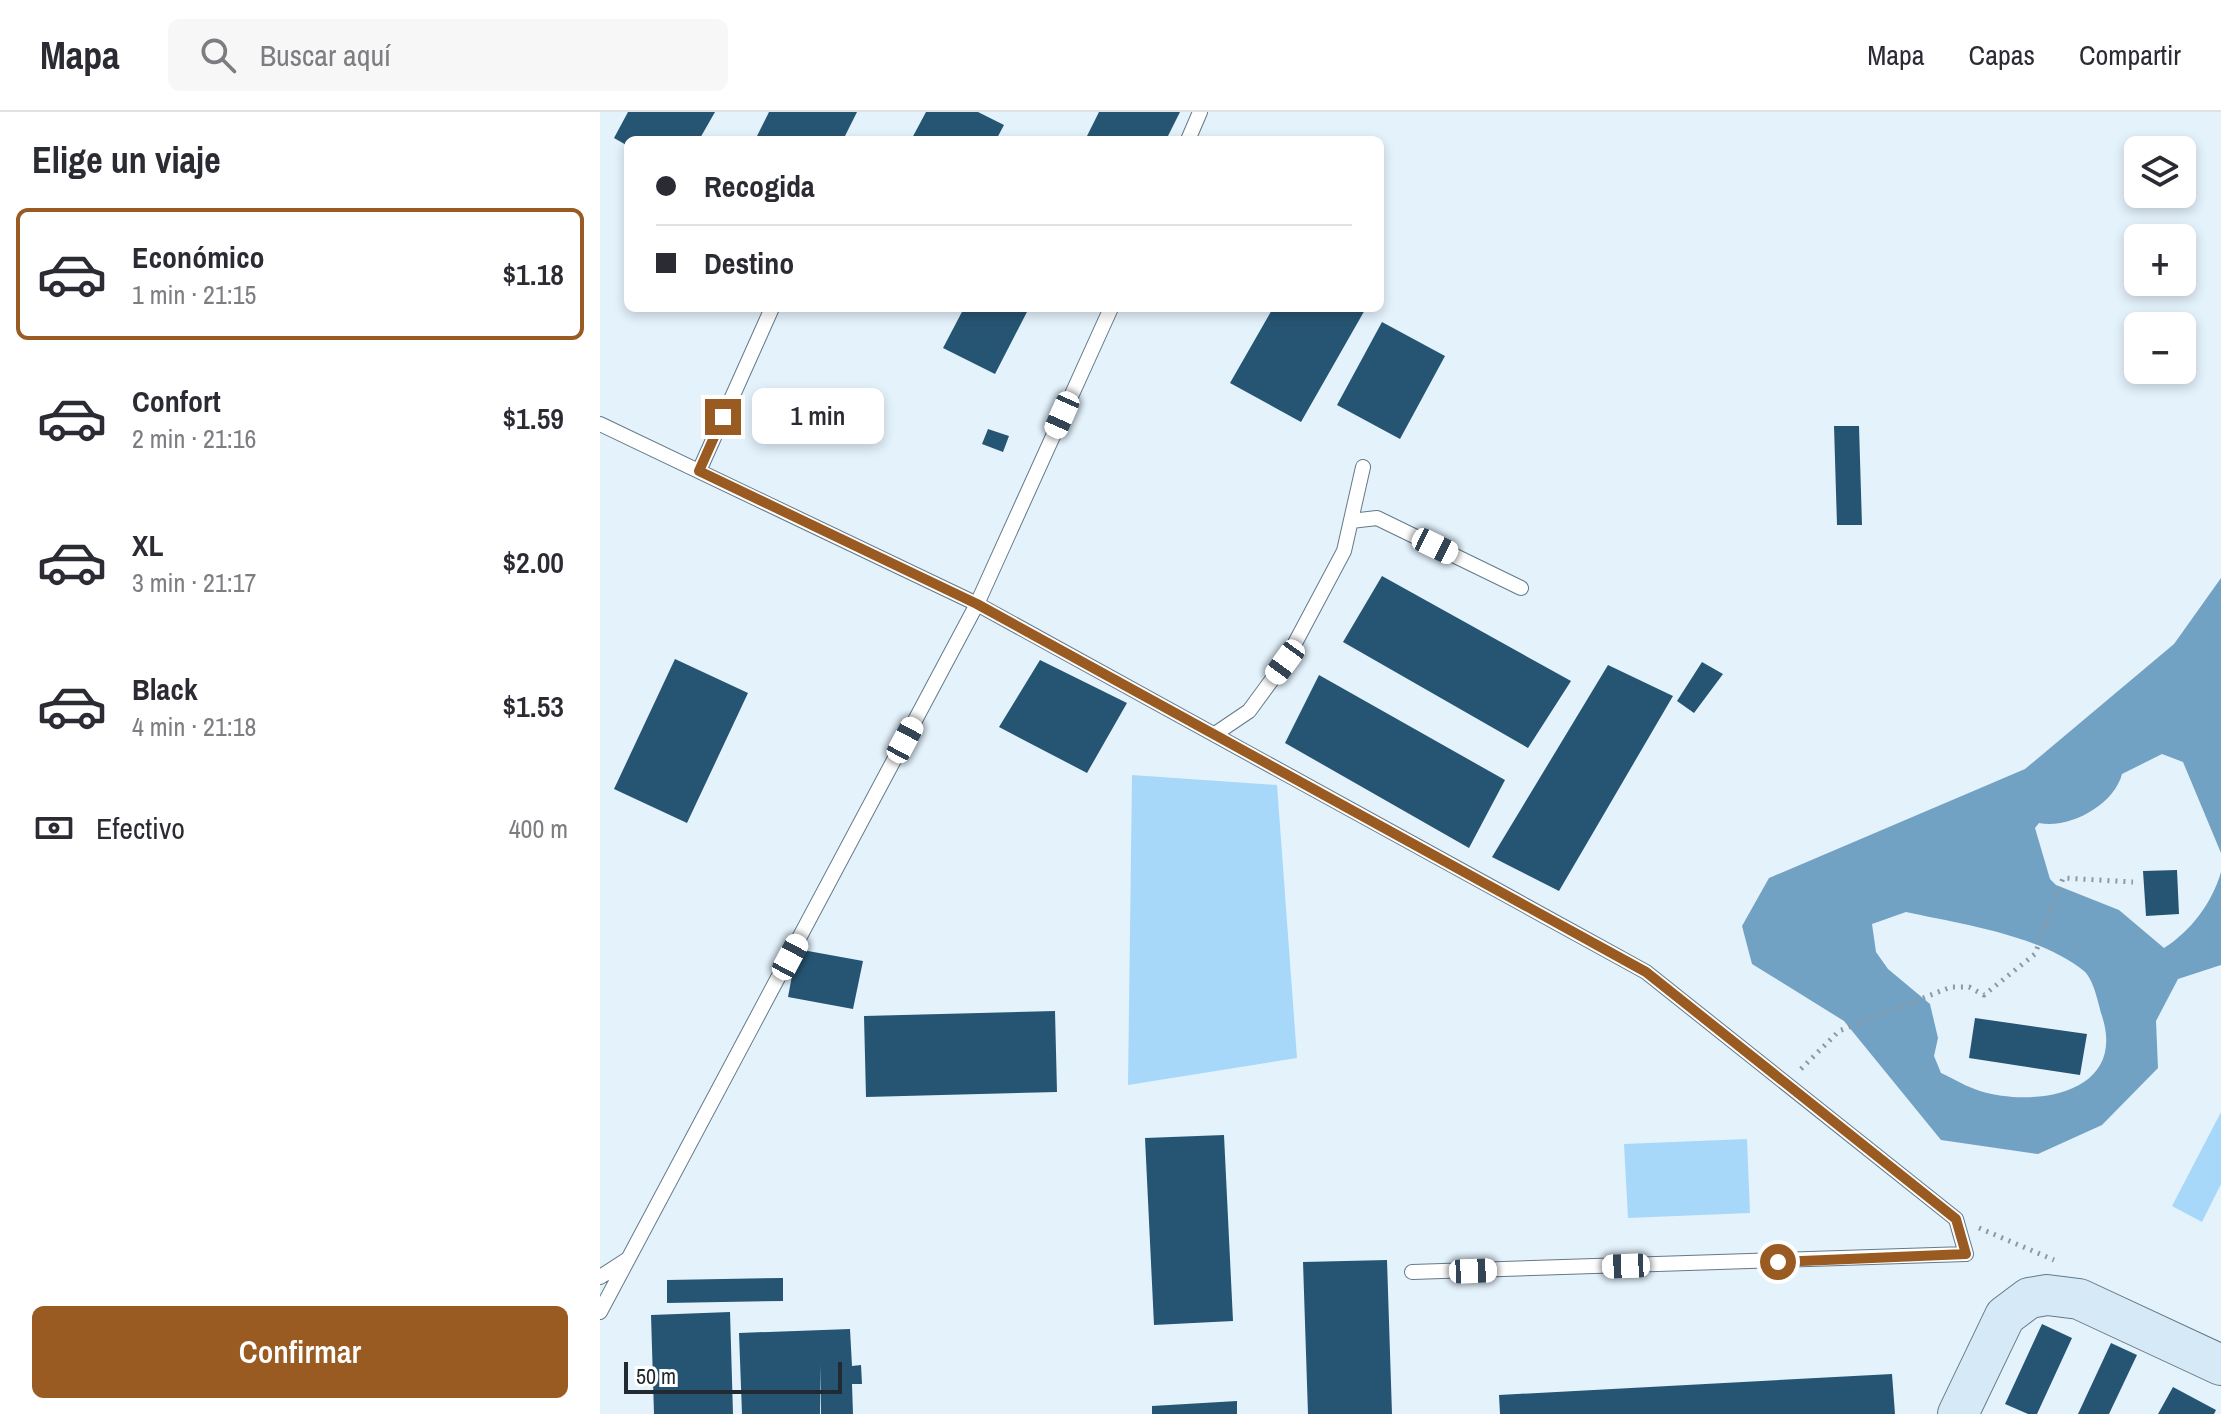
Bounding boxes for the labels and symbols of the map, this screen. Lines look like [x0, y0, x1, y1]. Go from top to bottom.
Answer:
car [1041, 388, 1083, 442]
callout: 1 min [751, 389, 883, 445]
route end [705, 399, 741, 435]
car [1408, 525, 1462, 567]
car [1261, 636, 1309, 688]
car [883, 713, 927, 767]
car [768, 930, 812, 984]
route start [1760, 1244, 1796, 1280]
car [1602, 1253, 1650, 1279]
car [1449, 1258, 1497, 1284]
scale bar [624, 1358, 842, 1394]

